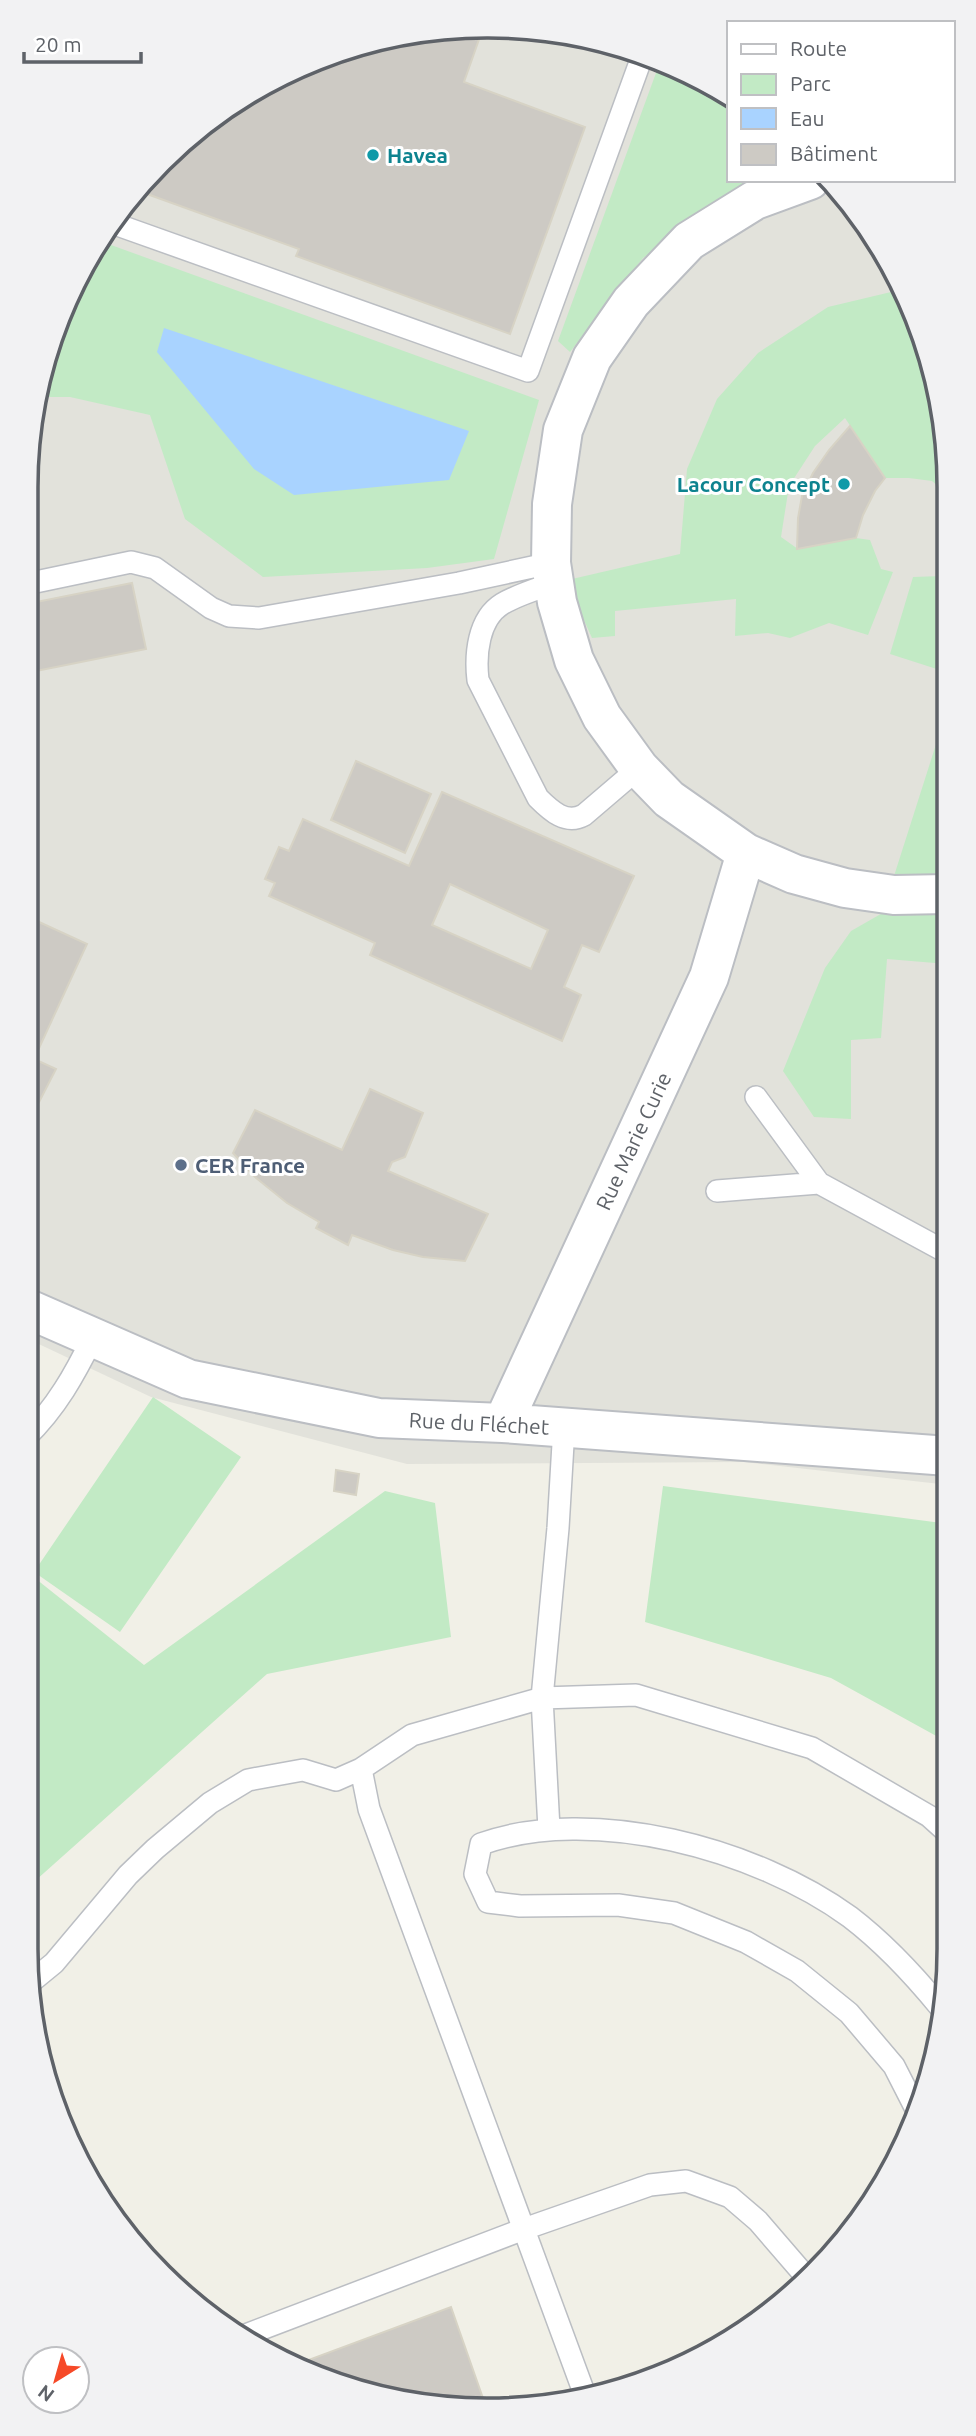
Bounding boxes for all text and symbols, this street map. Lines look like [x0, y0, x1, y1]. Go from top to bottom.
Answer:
scale bar [24, 21, 142, 65]
legend [727, 21, 955, 182]
text: 20 m [35, 32, 82, 56]
text: Route [790, 36, 847, 60]
text: Parc [790, 71, 831, 95]
text: Eau [790, 106, 825, 130]
text: Bâtiment [790, 141, 877, 165]
place label: Havea [387, 143, 448, 167]
marker: Havea [365, 147, 381, 163]
place label: Lacour Concept [677, 472, 830, 496]
marker: Lacour Concept [836, 476, 852, 492]
street label: Rue Marie Curie [591, 1068, 675, 1214]
place label: CER France [195, 1153, 305, 1177]
marker: CER France [173, 1157, 189, 1173]
street label: Rue du Fléchet [408, 1407, 550, 1439]
north arrow [21, 2345, 91, 2415]
text: N [33, 2381, 58, 2407]

